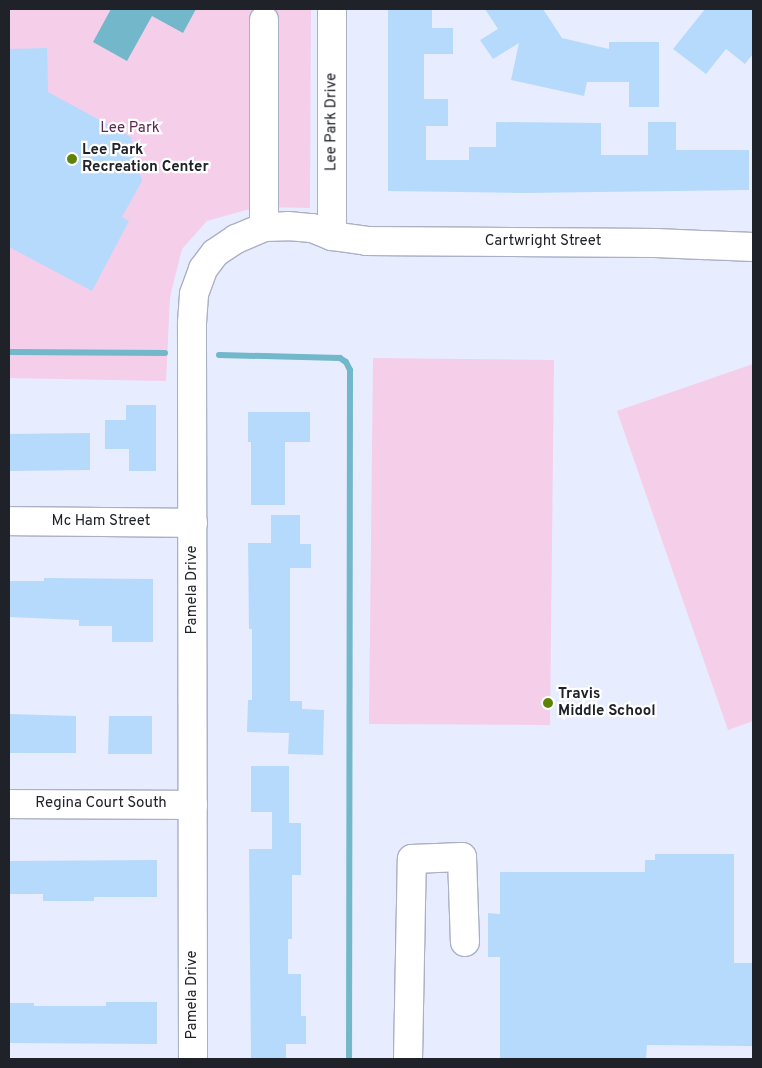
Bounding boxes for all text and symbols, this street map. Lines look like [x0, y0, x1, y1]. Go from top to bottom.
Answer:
street label: Lee Park Drive [323, 73, 341, 171]
park label: Lee Park [100, 120, 160, 138]
place label: Lee Park Recreation Center [82, 141, 209, 176]
marker: Lee Park Recreation Center [66, 153, 78, 165]
street label: Cartwright Street [485, 233, 601, 251]
street label: Mc Ham Street [52, 513, 150, 531]
street label: Pamela Drive [184, 545, 202, 635]
place label: Travis Middle School [558, 685, 656, 720]
marker: Travis Middle School [542, 697, 554, 709]
street label: Regina Court South [35, 795, 167, 813]
street label: Pamela Drive [184, 950, 202, 1040]

